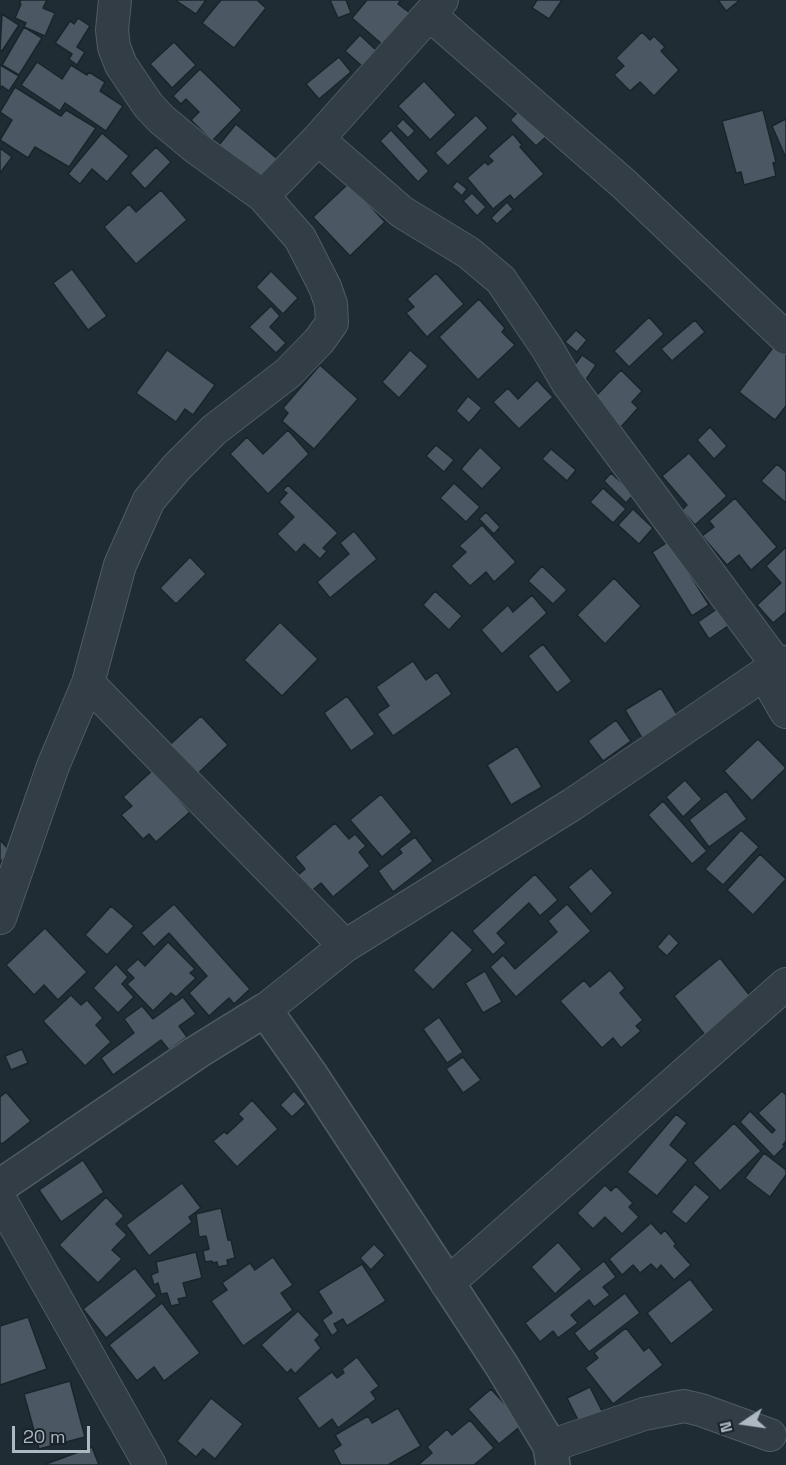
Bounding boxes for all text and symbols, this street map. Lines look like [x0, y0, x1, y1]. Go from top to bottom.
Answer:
north arrow [714, 1393, 774, 1453]
scale bar [15, 1414, 93, 1452]
text: N [715, 1420, 737, 1435]
text: 20 m [23, 1425, 66, 1448]

